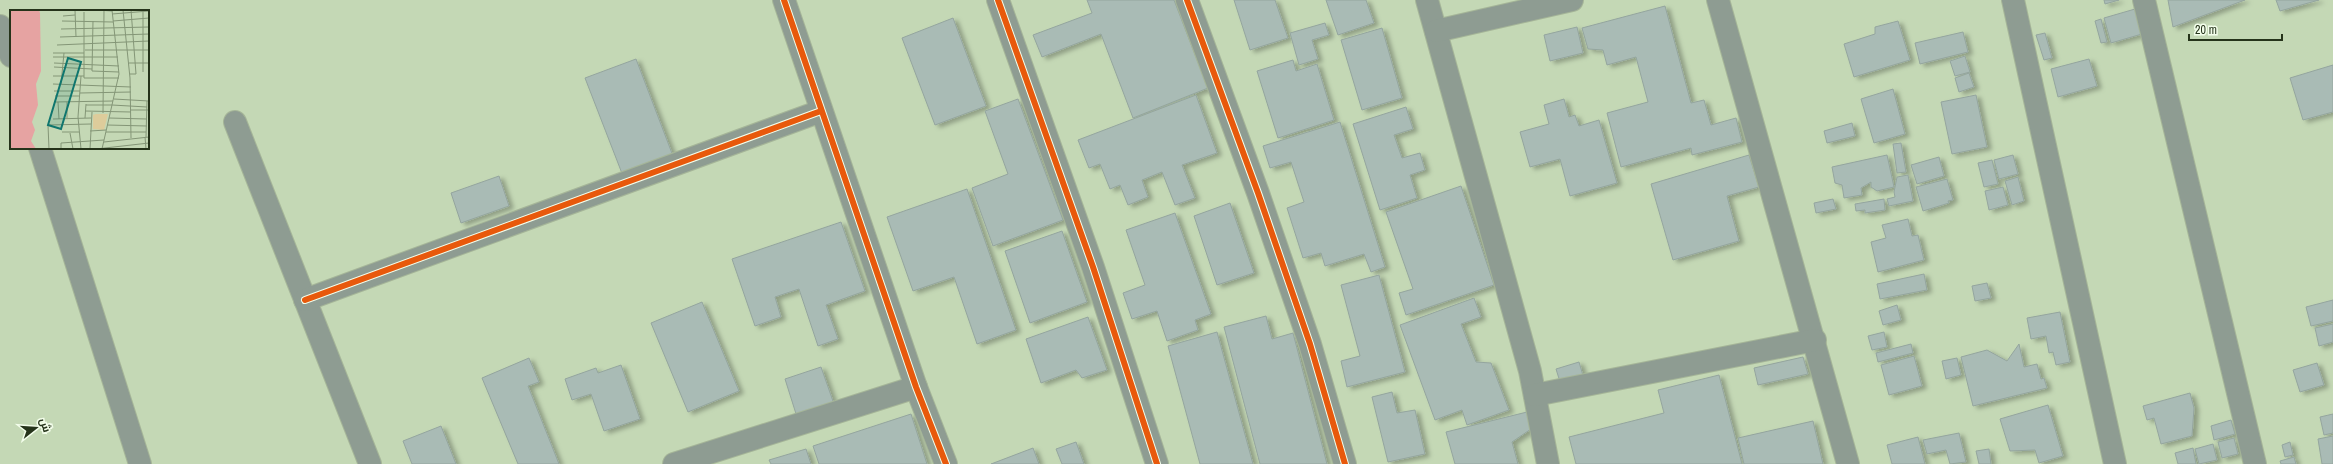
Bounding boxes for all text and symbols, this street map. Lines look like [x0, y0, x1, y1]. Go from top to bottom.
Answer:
inset map [10, 10, 149, 149]
scale bar [2189, 16, 2282, 42]
text: 20 m [2195, 22, 2217, 38]
north arrow [16, 408, 56, 448]
text: ش [37, 416, 54, 434]

